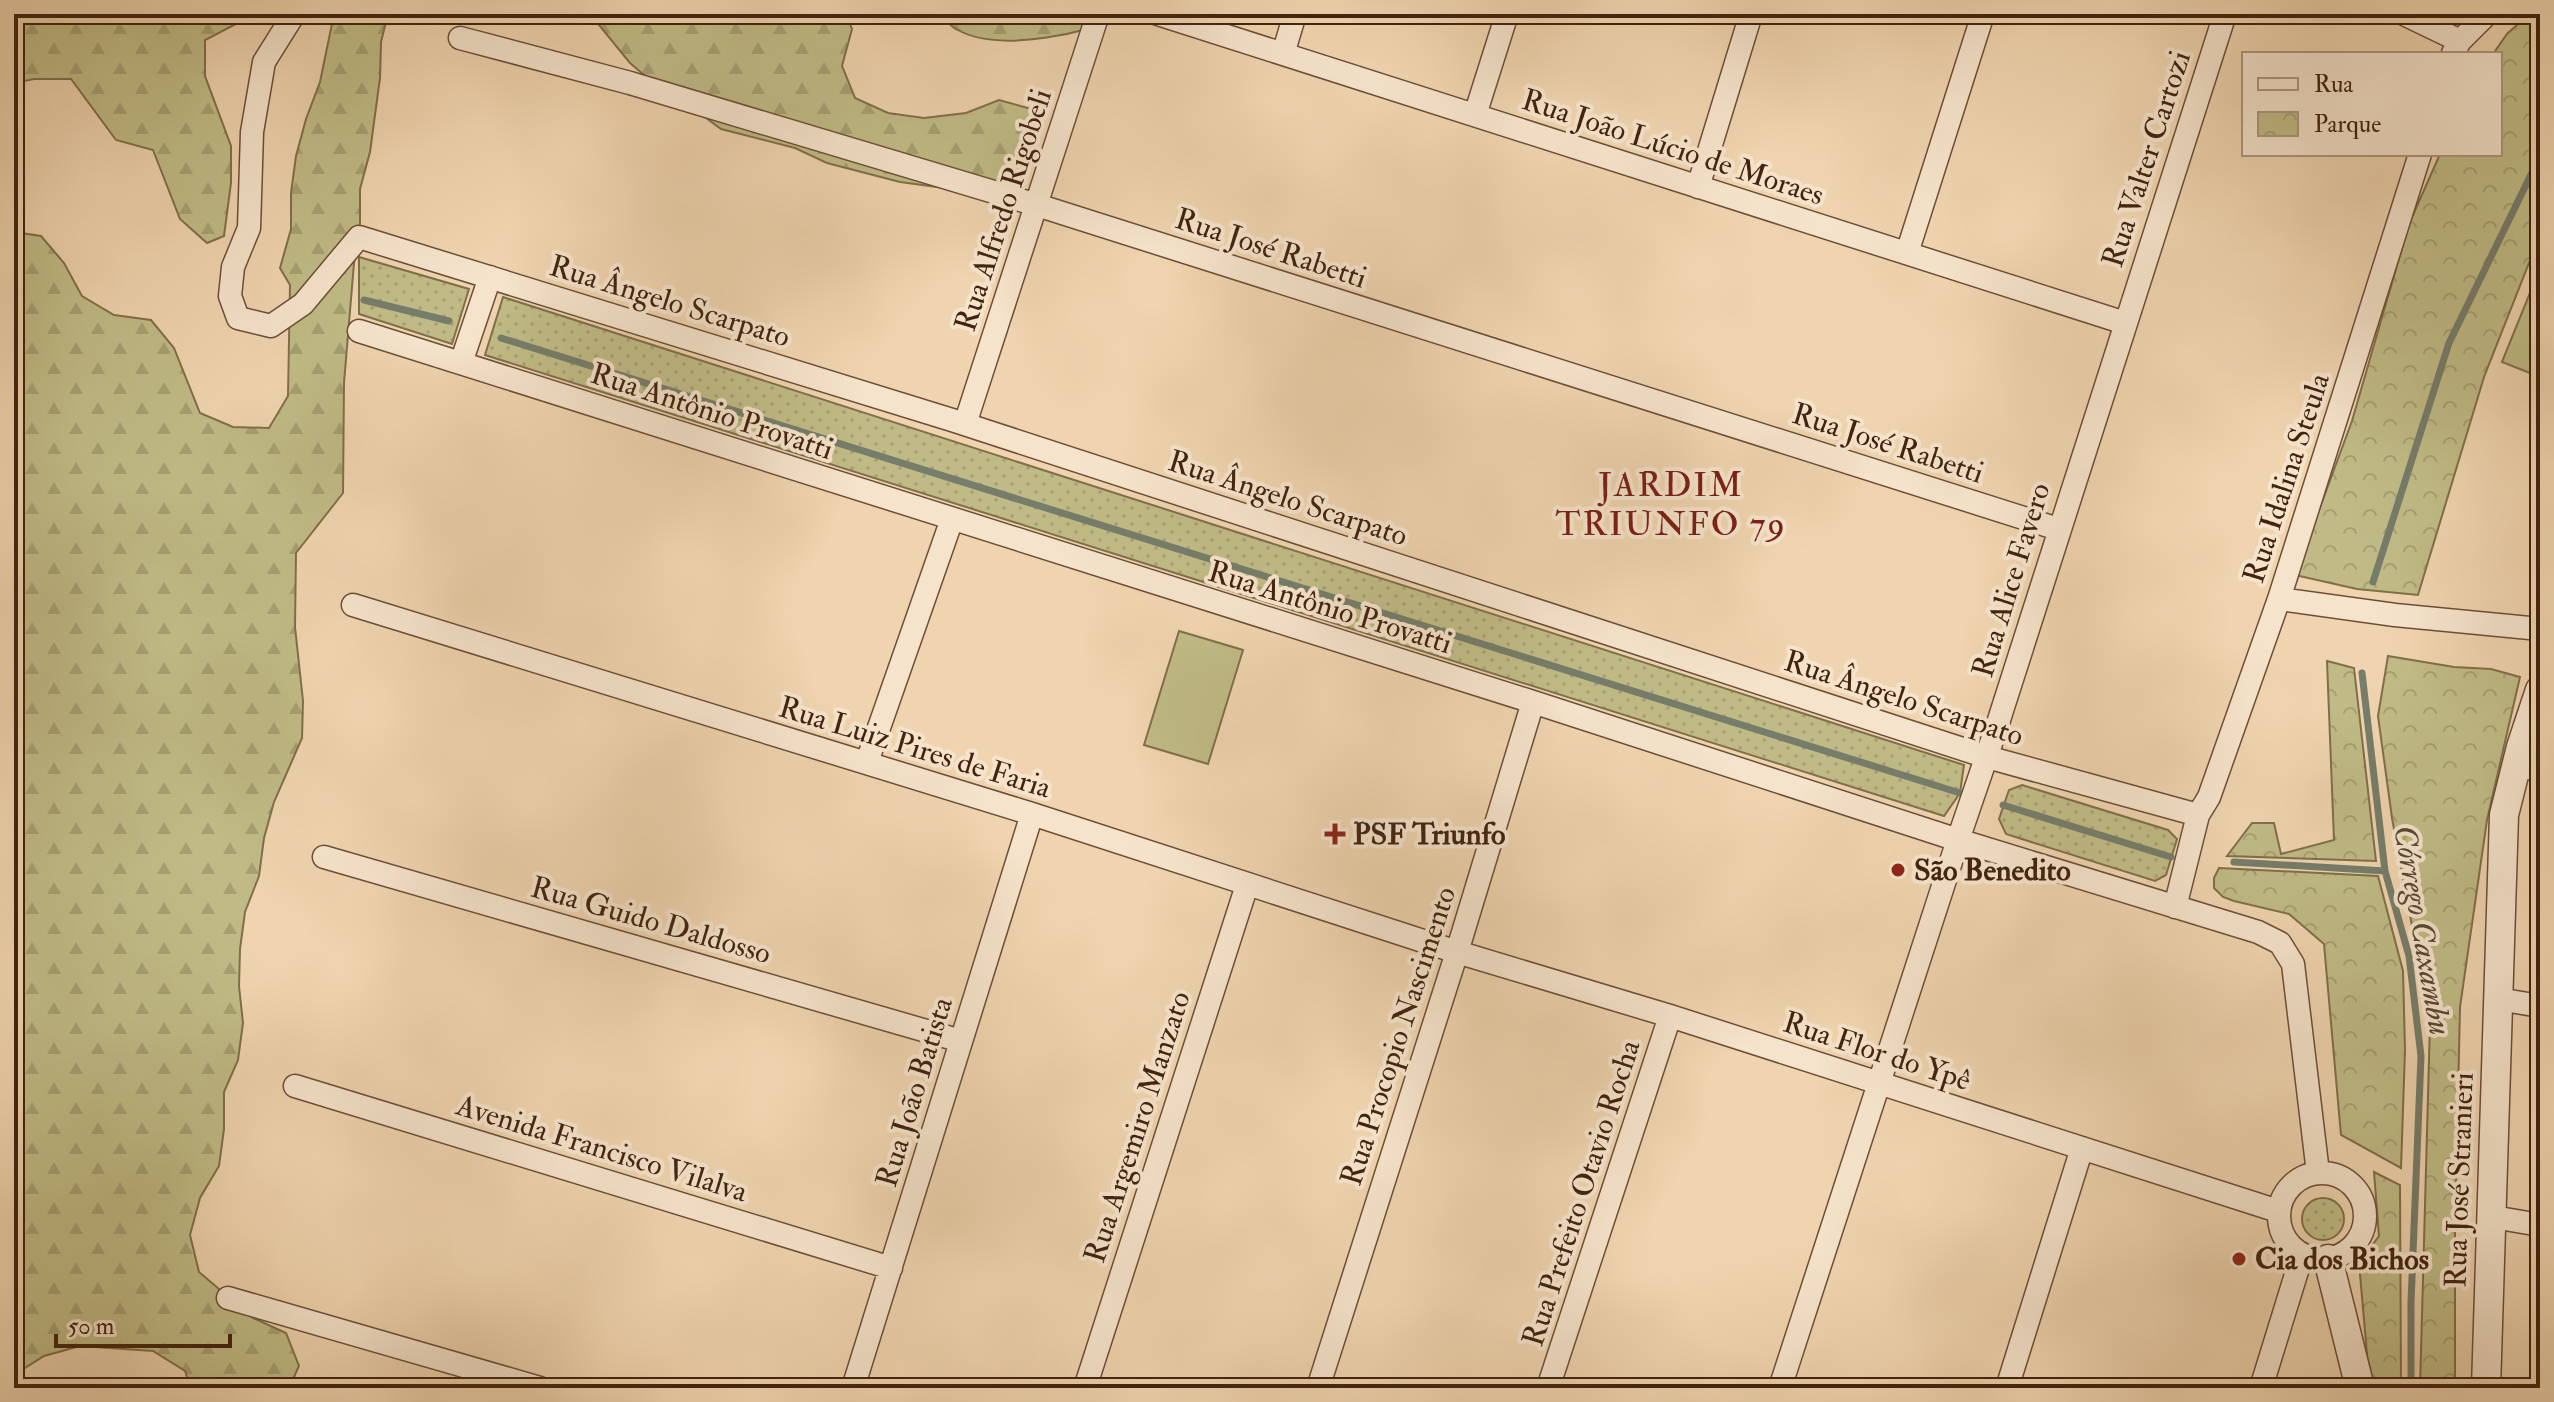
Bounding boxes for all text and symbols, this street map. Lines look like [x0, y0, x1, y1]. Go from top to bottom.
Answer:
street label: Rua Valter Cartozi [2094, 46, 2199, 272]
legend [2242, 52, 2502, 156]
text: Rua [2314, 69, 2354, 100]
street label: Rua João Lúcio de Moraes [1517, 81, 1828, 214]
street label: Rua Alfredo Rigobeli [947, 84, 1060, 336]
text: Parque [2314, 109, 2381, 140]
street label: Rua José Rabetti [1170, 200, 1371, 297]
street label: Rua Ângelo Scarpato [545, 247, 794, 356]
street label: Rua Antônio Provatti [586, 355, 838, 468]
street label: Rua Idalina Steula [2235, 368, 2338, 588]
street label: Rua José Rabetti [1787, 395, 1988, 492]
street label: Rua Ângelo Scarpato [1164, 442, 1412, 555]
district label: JARDIM TRIUNFO 79 [1555, 464, 1787, 546]
street label: Rua Alice Favero [1964, 478, 2059, 682]
street label: Rua Antônio Provatti [1204, 553, 1456, 662]
street label: Rua Ângelo Scarpato [1780, 642, 2028, 755]
street label: Rua Luiz Pires de Faria [774, 688, 1056, 807]
place label: PSF Triunfo [1353, 816, 1505, 853]
water label: Córrego Caxambu [2384, 822, 2460, 1038]
marker: PSF Triunfo [1324, 823, 1346, 845]
place label: São Benedito [1914, 852, 2071, 889]
marker: São Benedito [1889, 861, 1907, 879]
street label: Rua Guido Daldosso [527, 869, 775, 972]
street label: Rua Procopio Nascimento [1333, 882, 1464, 1190]
street label: Rua Argemiro Manzato [1076, 987, 1199, 1268]
street label: Rua João Batista [868, 992, 961, 1192]
street label: Rua Flor do Ypê [1778, 1004, 1975, 1099]
street label: Rua Prefeito Otavio Rocha [1514, 1035, 1649, 1351]
street label: Rua José Stranieri [2437, 1072, 2482, 1288]
street label: Avenida Francisco Vilalva [451, 1086, 752, 1211]
place label: Cia dos Bichos [2255, 1241, 2429, 1278]
marker: Cia dos Bichos [2230, 1250, 2248, 1268]
scale bar [56, 1298, 230, 1348]
text: 50 m [68, 1311, 115, 1342]

